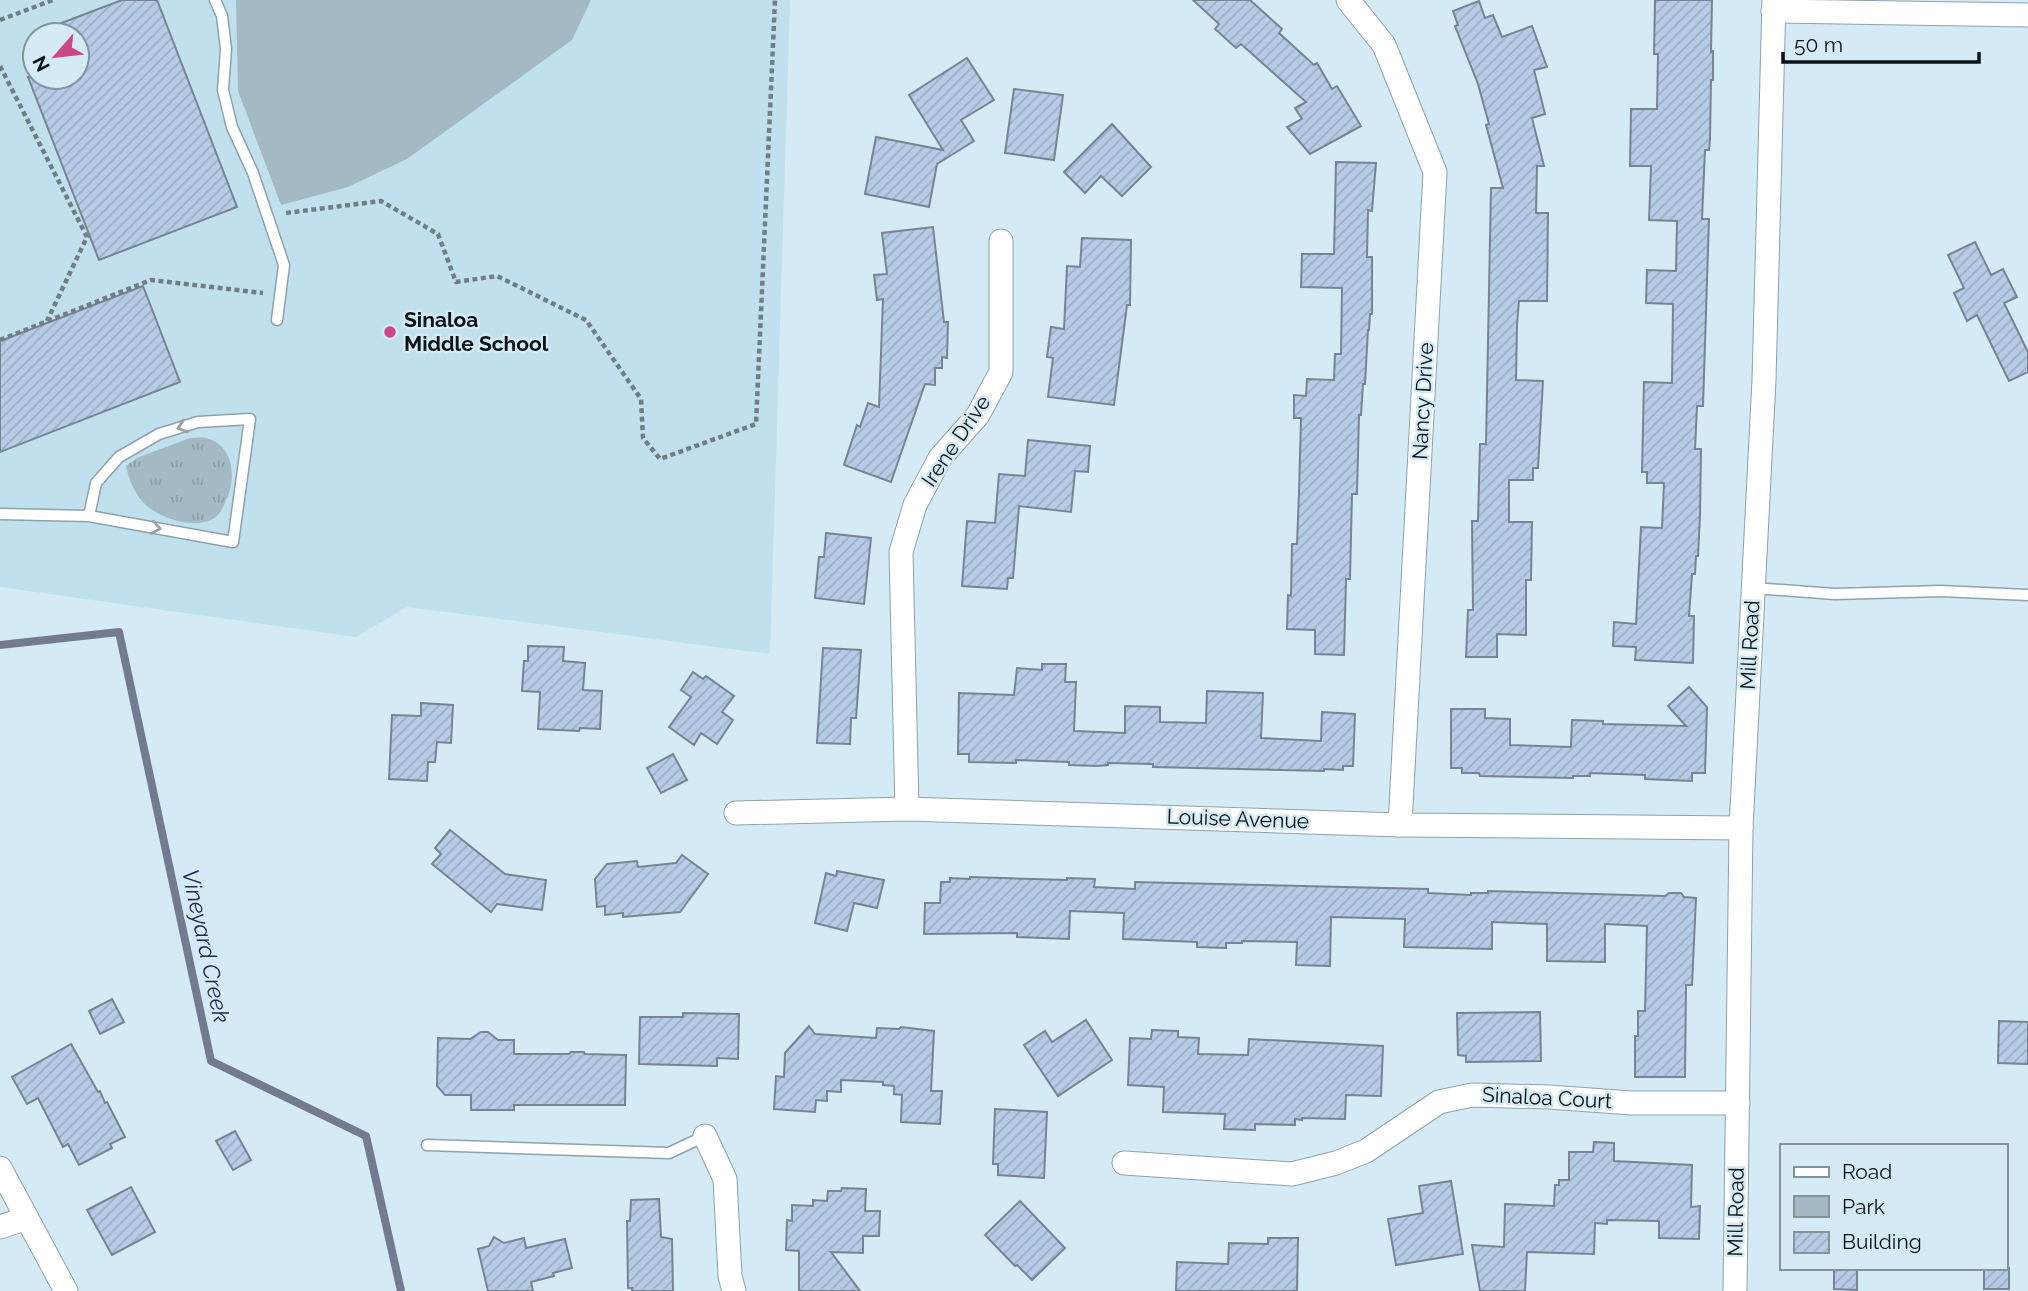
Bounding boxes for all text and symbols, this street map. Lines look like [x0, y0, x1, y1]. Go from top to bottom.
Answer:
north arrow [21, 21, 91, 91]
scale bar [1783, 21, 1979, 65]
text: 50 m [1794, 32, 1843, 57]
text: N [28, 52, 54, 76]
place label: Sinaloa Middle School [404, 307, 549, 356]
marker: Sinaloa Middle School [382, 324, 398, 340]
street label: Nancy Drive [1407, 342, 1438, 460]
street label: Irene Drive [916, 390, 995, 491]
one-way arrow [177, 419, 189, 433]
one-way arrow [151, 520, 162, 535]
street label: Mill Road [1735, 600, 1764, 690]
street label: Louise Avenue [1166, 804, 1310, 833]
water label: Vineyard Creek [177, 867, 236, 1025]
street label: Sinaloa Court [1482, 1082, 1612, 1113]
legend [1780, 1144, 2007, 1270]
text: Road [1842, 1159, 1892, 1184]
street label: Mill Road [1722, 1167, 1749, 1257]
text: Park [1842, 1194, 1885, 1219]
text: Building [1842, 1229, 1922, 1254]

